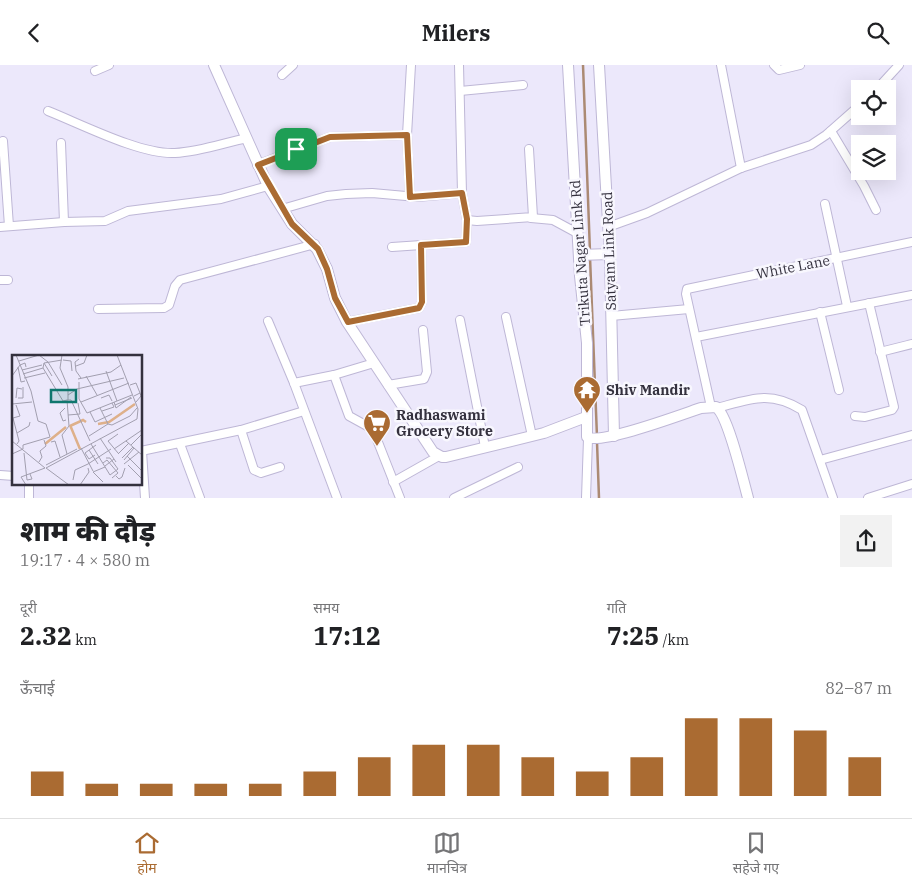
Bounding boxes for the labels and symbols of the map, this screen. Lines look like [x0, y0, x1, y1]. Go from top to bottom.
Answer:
pin [275, 128, 317, 170]
street label: Trikuta Nagar Link Rd [566, 179, 594, 326]
street label: Satyam Link Road [598, 191, 620, 311]
street label: White Lane [755, 251, 831, 283]
inset map [12, 355, 142, 485]
temple icon: Shiv Mandir [572, 375, 602, 414]
place label: Shiv Mandir [606, 381, 690, 399]
place label: Radhaswami Grocery Store [396, 406, 493, 440]
supermarket icon: Radhaswami Grocery Store [362, 408, 392, 447]

